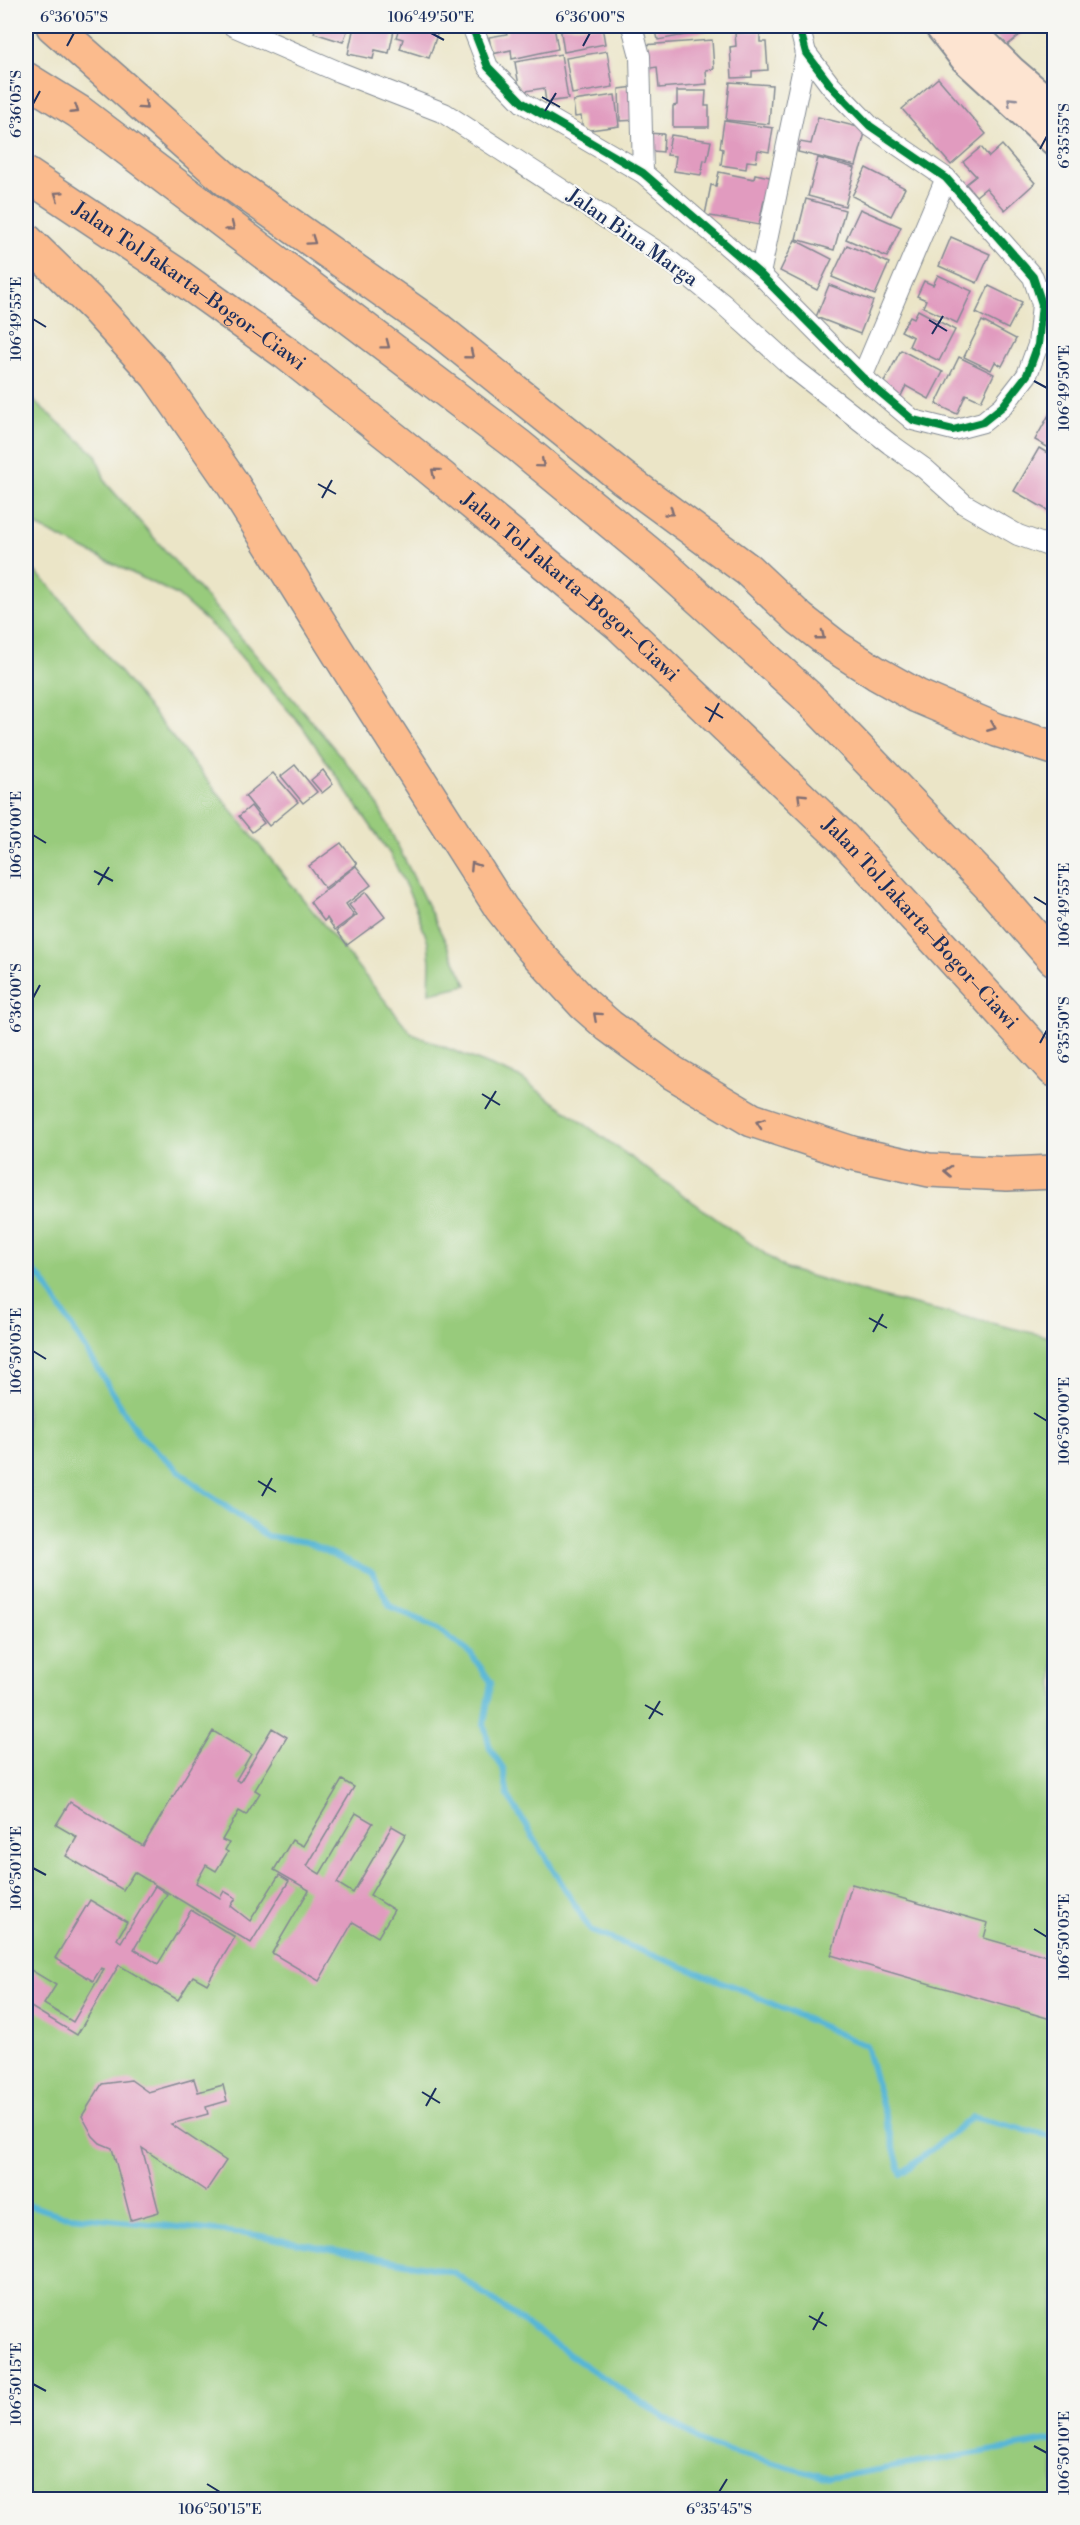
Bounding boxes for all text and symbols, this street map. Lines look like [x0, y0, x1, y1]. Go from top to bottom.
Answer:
text: 6°36'05"S [40, 8, 108, 27]
text: 106°49'50"E [388, 8, 474, 27]
text: 6°36'00"S [555, 8, 625, 27]
text: 6°36'05"S [7, 70, 26, 138]
one-way arrow [1008, 98, 1019, 109]
one-way arrow [137, 99, 148, 110]
one-way arrow [68, 103, 79, 114]
text: 6°35'55"S [1055, 103, 1074, 169]
street label: Jalan Bina Marga [561, 183, 703, 293]
one-way arrow [54, 191, 65, 202]
street label: Jalan Tol Jakarta–Bogor–Ciawi [67, 196, 311, 376]
one-way arrow [224, 220, 235, 231]
one-way arrow [306, 234, 317, 245]
text: 106°49'55"E [7, 277, 26, 361]
one-way arrow [380, 338, 391, 349]
text: 106°49'50"E [1055, 345, 1074, 431]
one-way arrow [463, 348, 474, 359]
one-way arrow [534, 457, 545, 468]
one-way arrow [431, 468, 442, 479]
street label: Jalan Tol Jakarta–Bogor–Ciawi [456, 486, 685, 687]
one-way arrow [664, 505, 675, 516]
one-way arrow [814, 628, 825, 639]
one-way arrow [986, 720, 997, 733]
text: 106°50'00"E [7, 791, 26, 879]
one-way arrow [797, 793, 808, 804]
street label: Jalan Tol Jakarta–Bogor–Ciawi [816, 812, 1024, 1035]
one-way arrow [470, 862, 482, 872]
text: 106°49'55"E [1055, 863, 1074, 947]
text: 6°36'00"S [7, 963, 26, 1033]
text: 6°35'50"S [1055, 996, 1074, 1064]
one-way arrow [594, 1012, 604, 1023]
one-way arrow [755, 1117, 766, 1130]
one-way arrow [944, 1165, 953, 1178]
text: 106°50'05"E [7, 1308, 26, 1394]
text: 106°50'00"E [1055, 1377, 1074, 1465]
text: 106°50'10"E [7, 1826, 26, 1910]
text: 106°50'05"E [1055, 1894, 1074, 1980]
text: 106°50'15"E [7, 2342, 26, 2426]
text: 106°50'10"E [1055, 2411, 1074, 2495]
text: 106°50'15"E [178, 2500, 262, 2519]
text: 6°35'45"S [686, 2500, 752, 2519]

